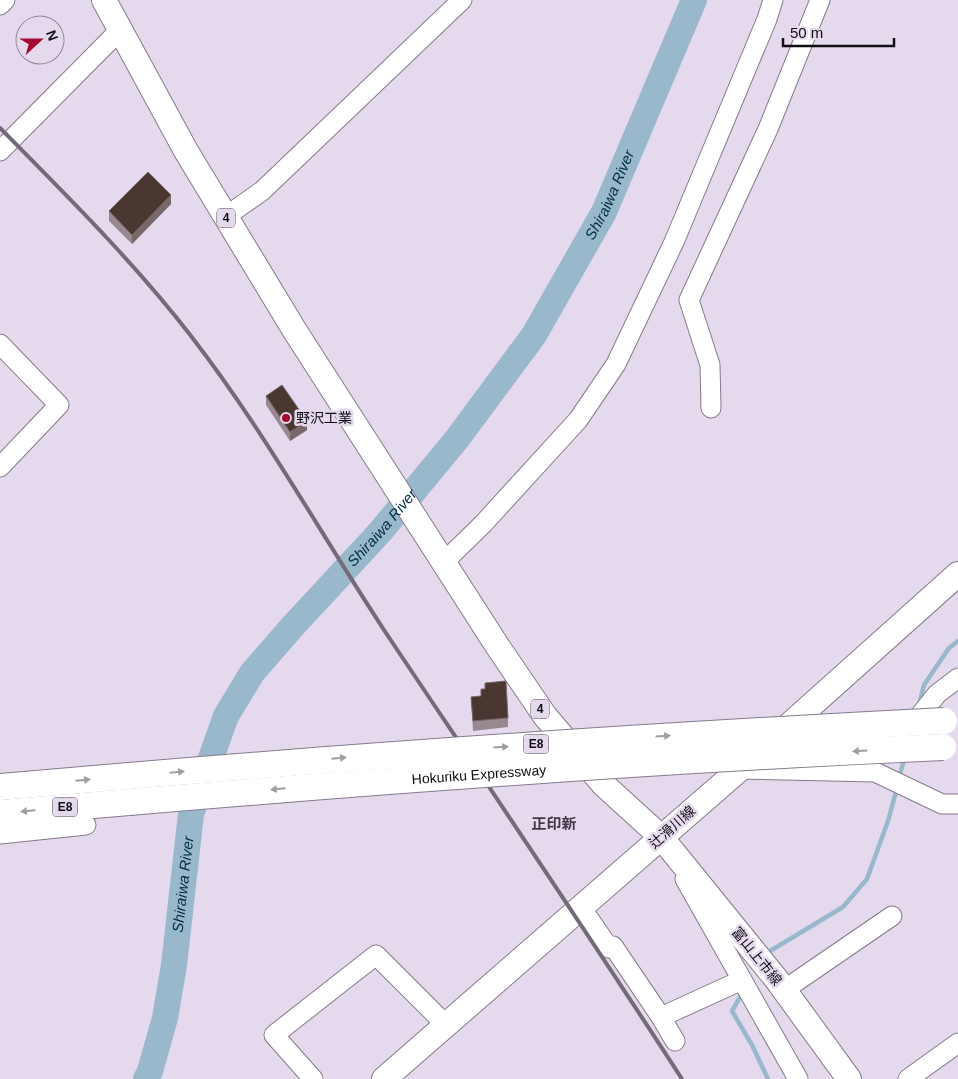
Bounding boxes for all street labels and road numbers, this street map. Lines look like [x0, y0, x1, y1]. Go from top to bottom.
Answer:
road number: 4 [217, 208, 235, 228]
road number: 4 [531, 700, 549, 719]
road number: E8 [524, 734, 548, 754]
street label: Hokuriku Expressway [411, 762, 547, 787]
road number: E8 [52, 798, 78, 816]
street label: 辻滑川線 [646, 803, 698, 851]
street label: 富山上市線 [729, 924, 785, 988]

